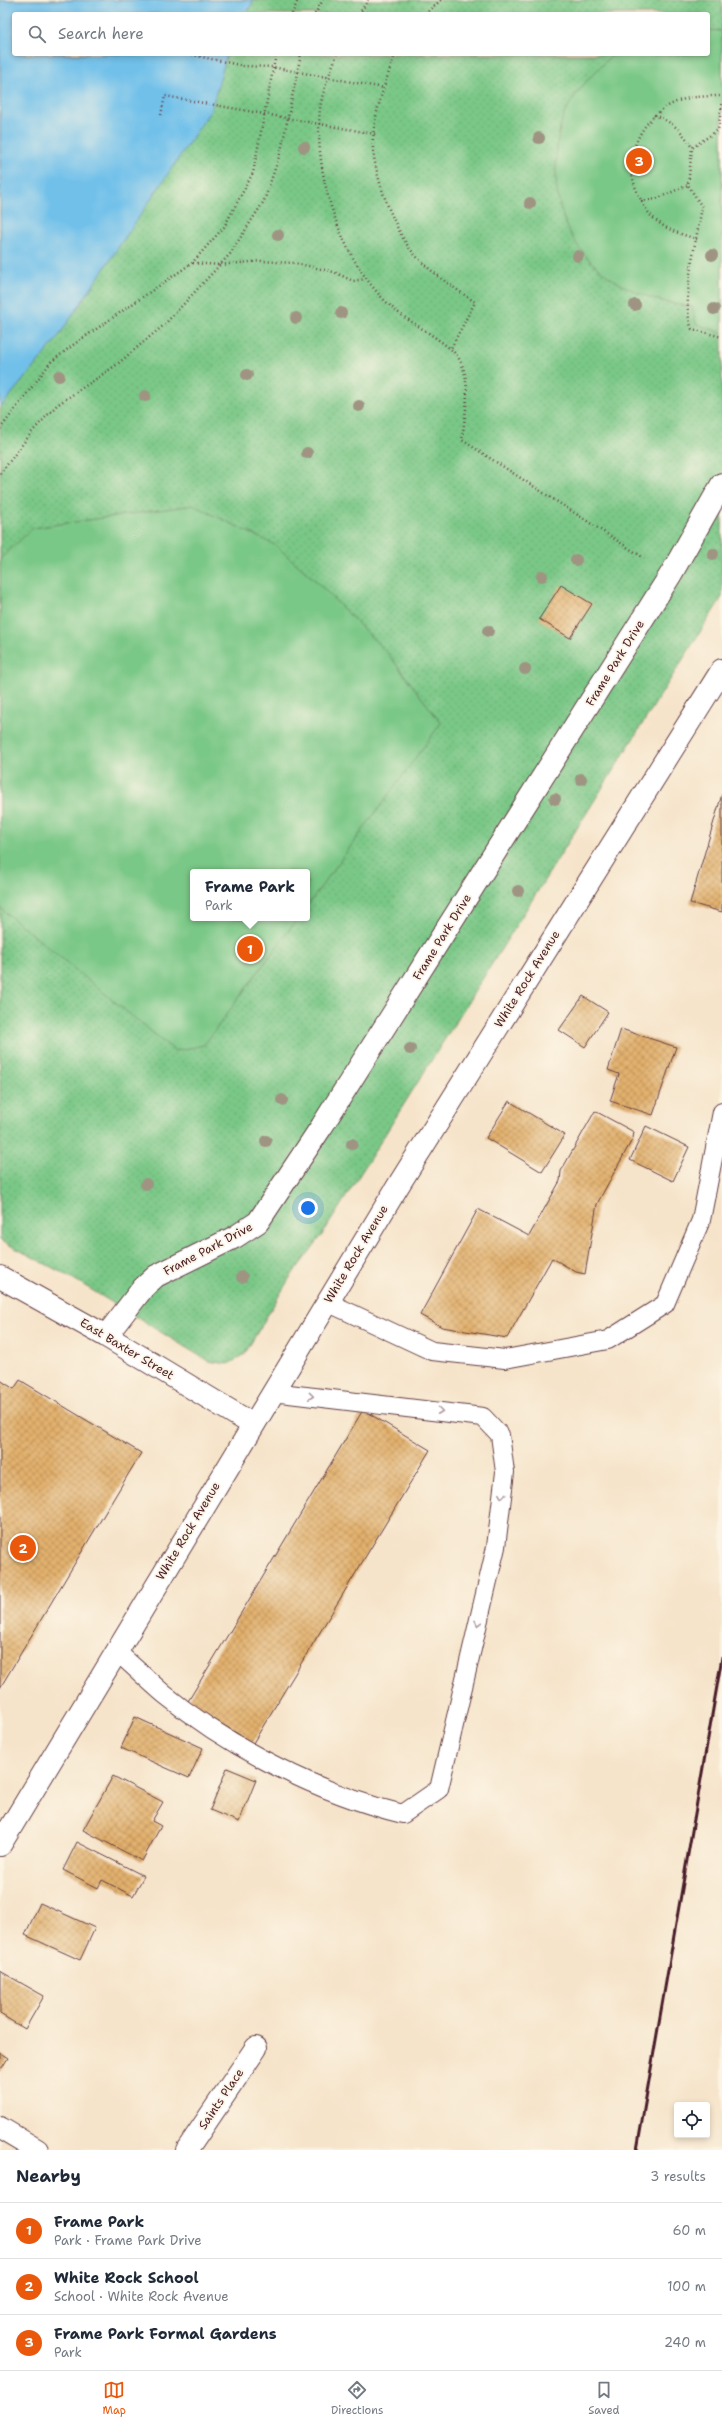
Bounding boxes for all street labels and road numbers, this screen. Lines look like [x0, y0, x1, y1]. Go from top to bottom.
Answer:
street label: Frame Park Drive [582, 617, 648, 709]
street label: Frame Park Drive [409, 891, 475, 983]
street label: White Rock Avenue [491, 927, 564, 1031]
street label: White Rock Avenue [320, 1202, 392, 1306]
street label: Frame Park Drive [161, 1219, 256, 1279]
street label: East Baxter Street [77, 1315, 177, 1383]
street label: White Rock Avenue [152, 1479, 224, 1583]
street label: Saints Place [195, 2065, 247, 2133]

